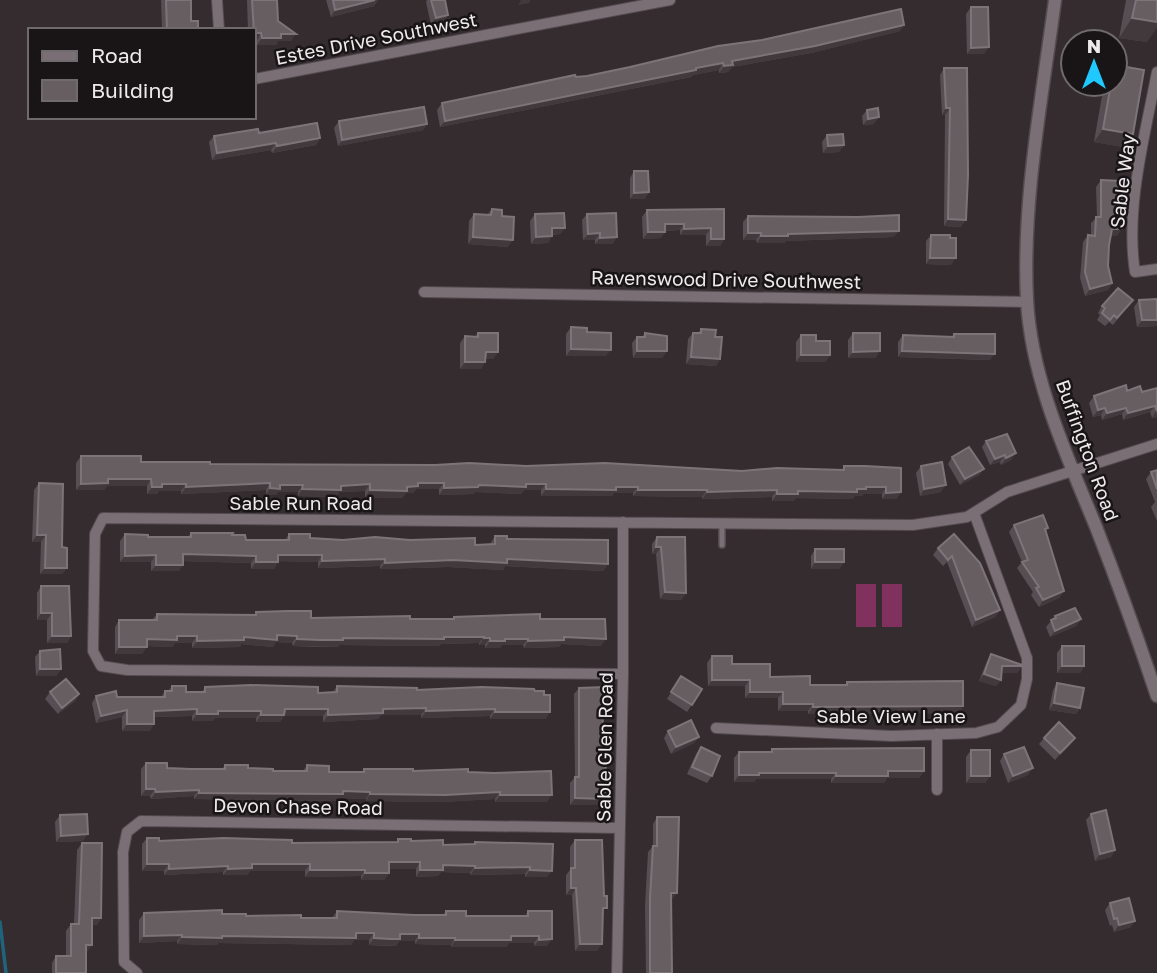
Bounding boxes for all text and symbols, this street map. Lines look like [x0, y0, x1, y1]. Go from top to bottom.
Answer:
street label: Estes Drive Southwest [273, 7, 479, 69]
legend [28, 28, 256, 119]
north arrow [1059, 28, 1129, 98]
text: N [1087, 34, 1101, 57]
text: Road [91, 42, 142, 68]
text: Building [91, 77, 174, 103]
street label: Sable Way [1105, 132, 1139, 229]
street label: Ravenswood Drive Southwest [591, 265, 861, 293]
street label: Buffington Road [1052, 376, 1124, 524]
street label: Sable Run Road [229, 491, 373, 514]
street label: Sable Glen Road [591, 672, 617, 822]
street label: Sable View Lane [816, 704, 966, 727]
street label: Devon Chase Road [213, 793, 383, 819]

